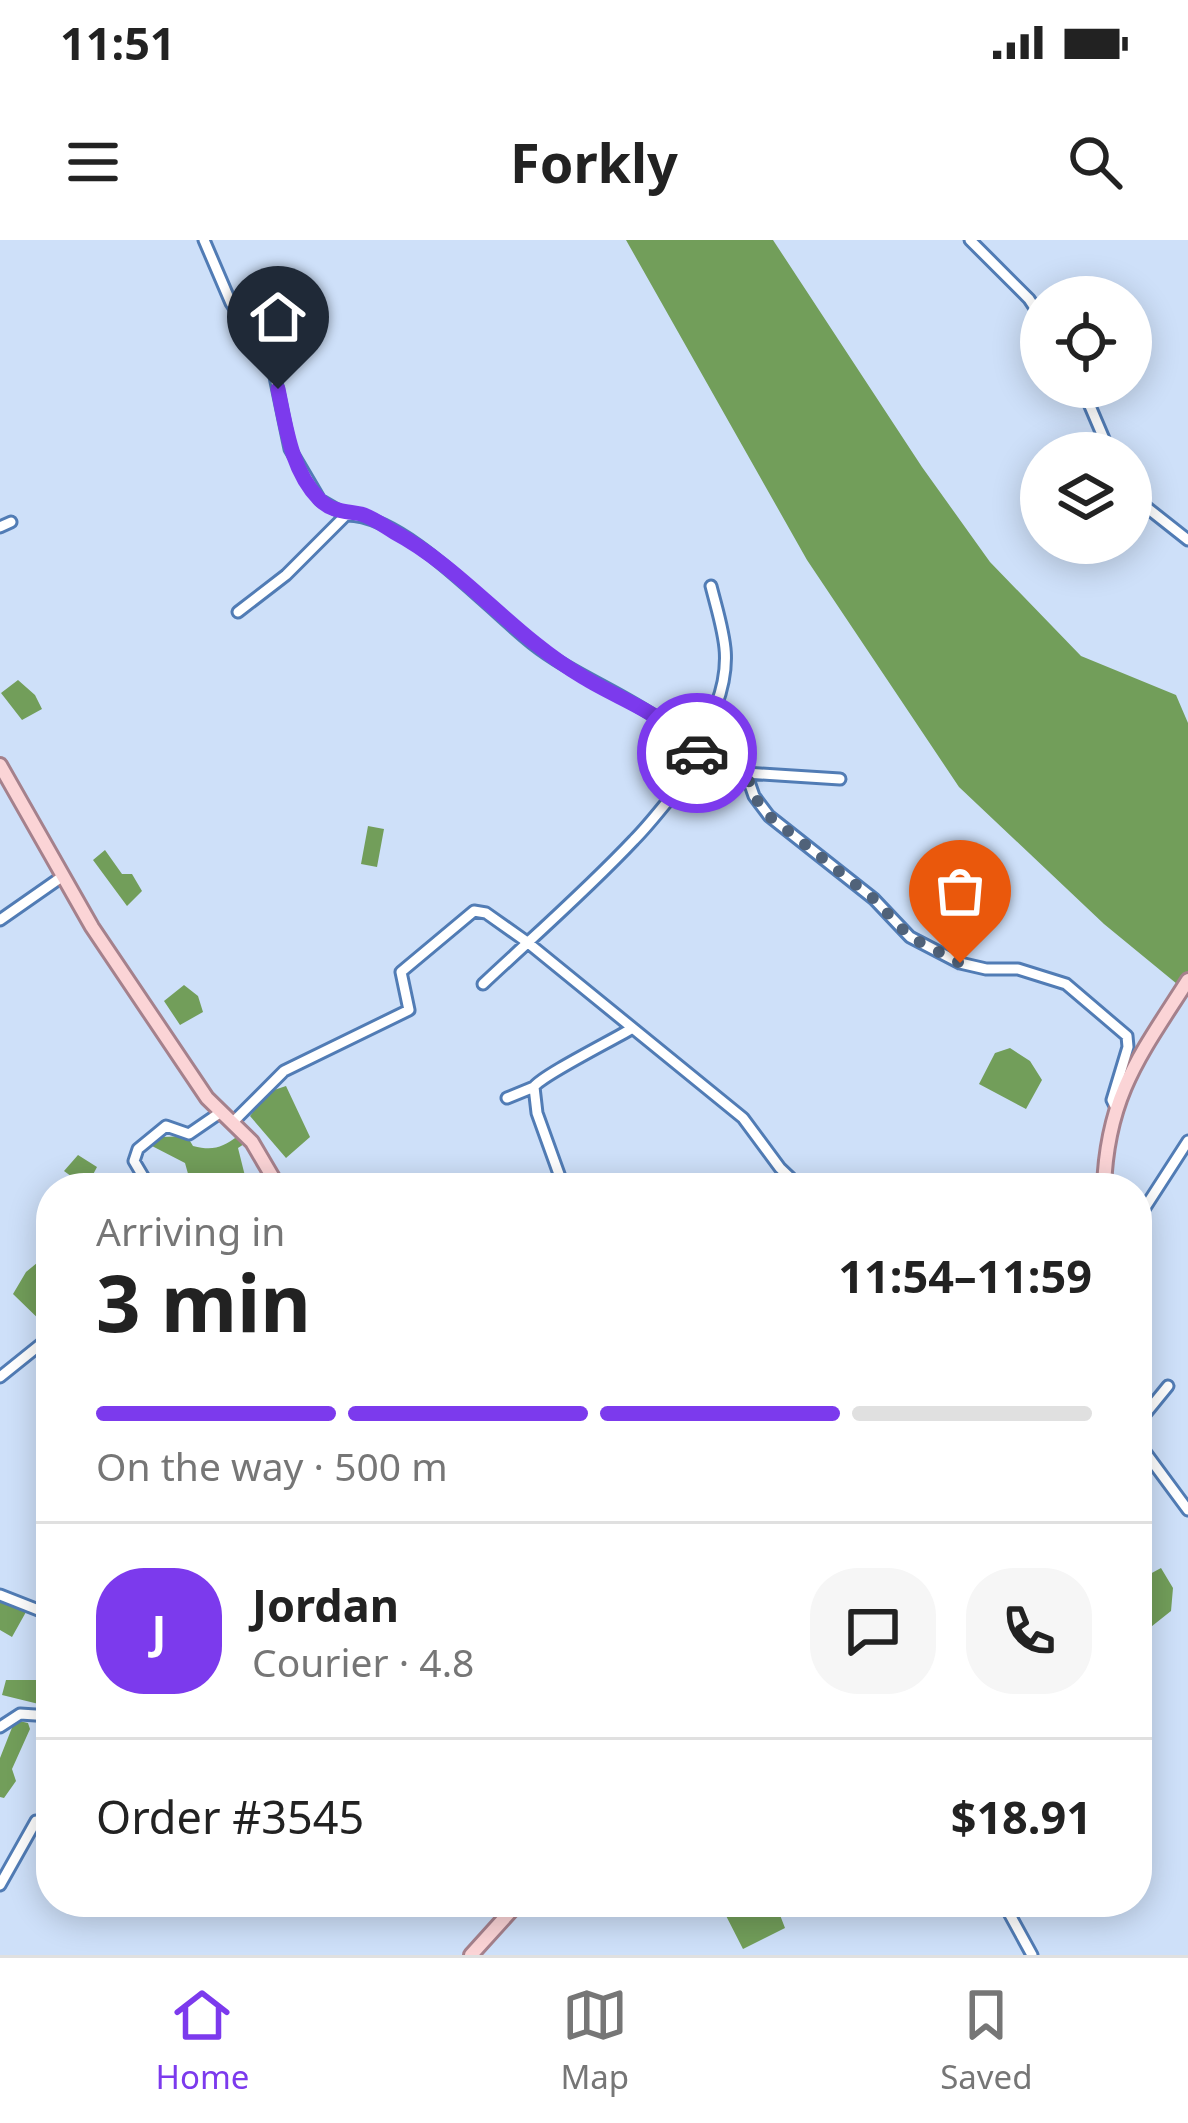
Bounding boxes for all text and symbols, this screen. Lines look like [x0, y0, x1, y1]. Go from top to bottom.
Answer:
text: 11:51 [60, 12, 176, 73]
text: Forkly [510, 125, 678, 199]
icon: menu [60, 129, 126, 195]
icon: search [1062, 129, 1128, 195]
pin [227, 266, 329, 389]
map controls [1020, 276, 1152, 564]
button: locate [1020, 276, 1152, 408]
icon: home [245, 284, 311, 350]
button: layers [1020, 432, 1152, 564]
courier [637, 693, 757, 813]
icon: car [664, 720, 730, 786]
pin [909, 840, 1011, 963]
icon: bag [927, 858, 993, 924]
text: Arriving in [96, 1204, 285, 1257]
text: 11:54–11:59 [838, 1245, 1092, 1306]
text: 3 min [96, 1249, 311, 1355]
text: On the way · 500 m [96, 1439, 448, 1492]
button: chat [810, 1568, 936, 1694]
button: phone [966, 1568, 1092, 1694]
text: Jordan [252, 1574, 399, 1635]
text: J [152, 1600, 166, 1661]
text: Courier · 4.8 [252, 1635, 474, 1688]
text: Order #3545 [96, 1786, 364, 1847]
text: $18.91 [951, 1786, 1092, 1847]
tab: Home [156, 1982, 249, 2099]
tab: Map [560, 1982, 629, 2099]
tab: Saved [940, 1982, 1032, 2099]

